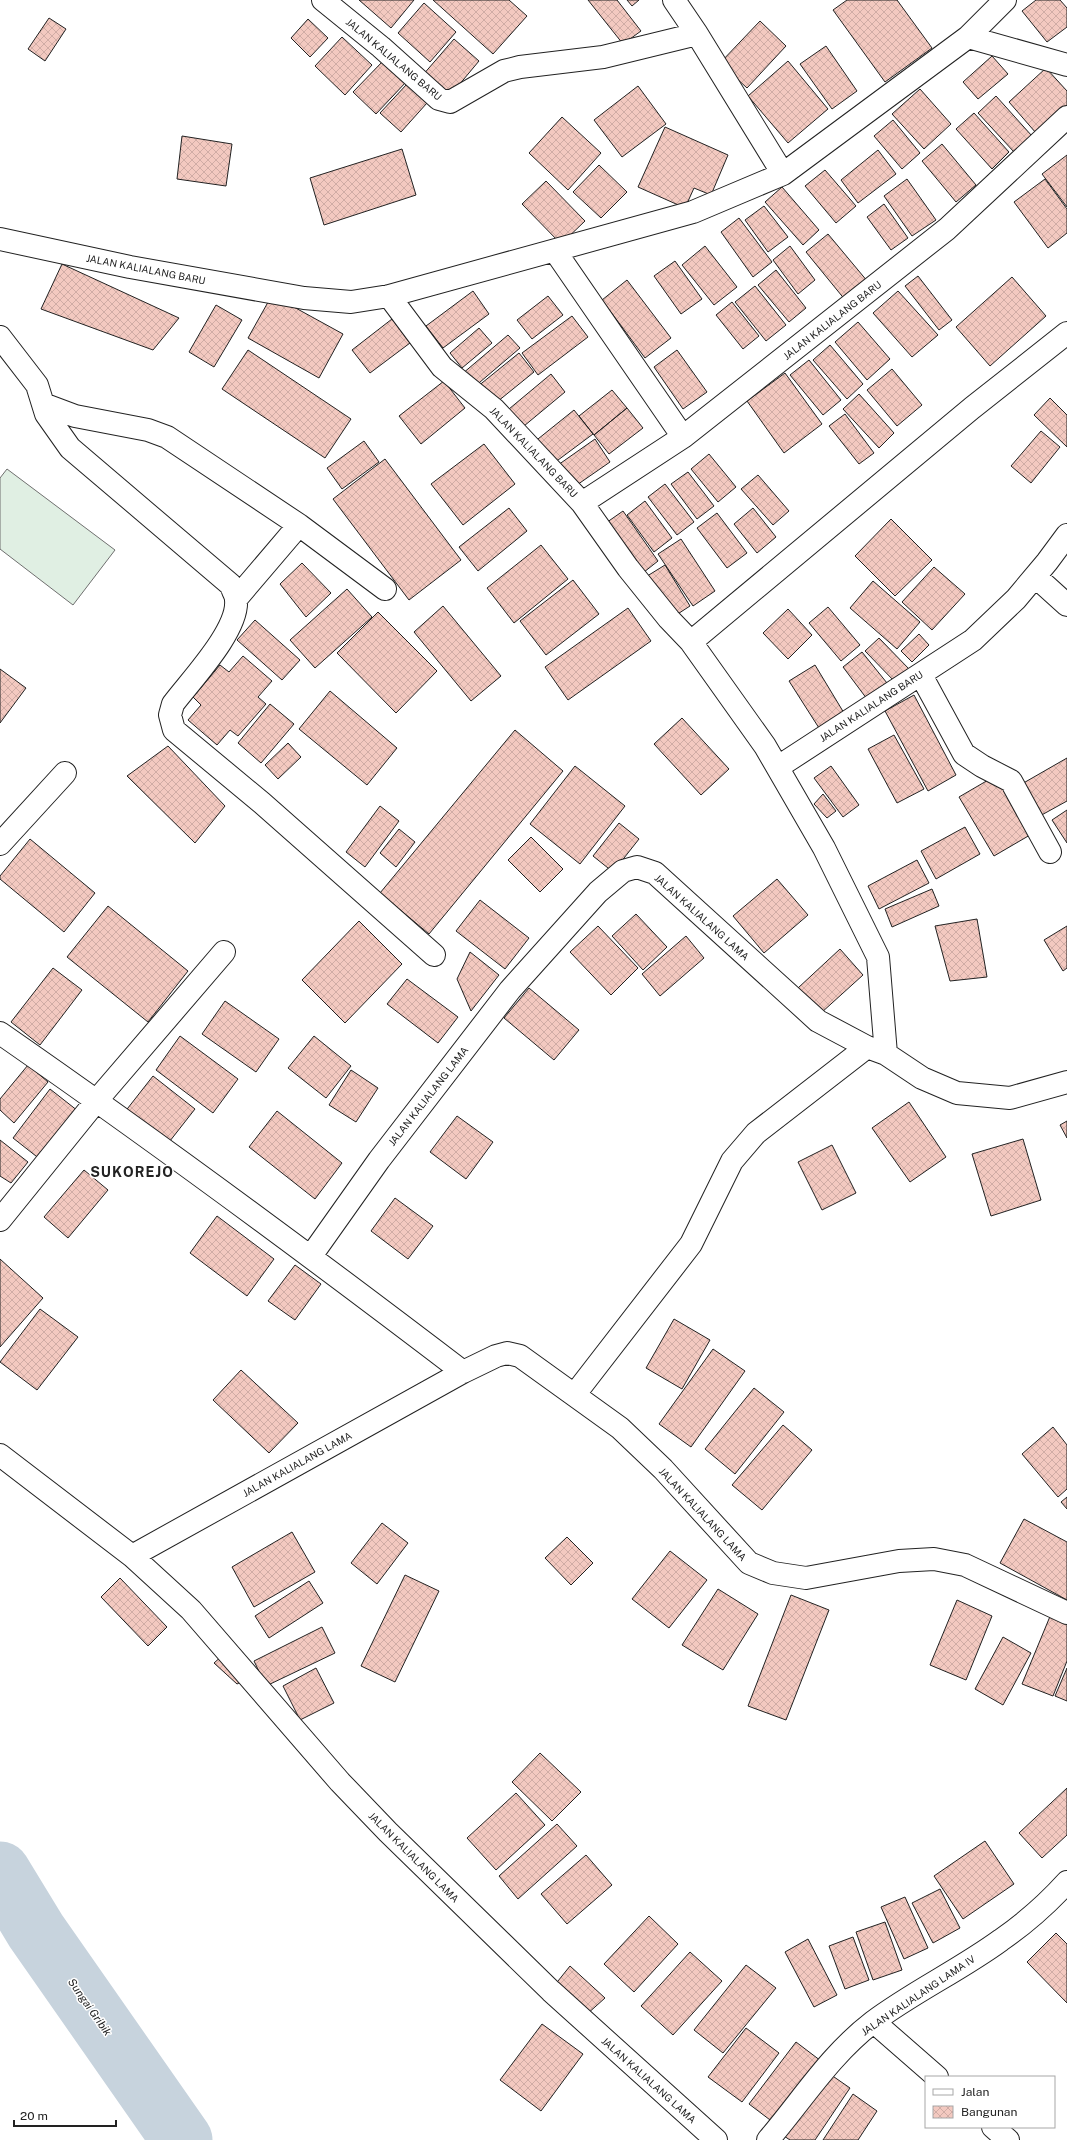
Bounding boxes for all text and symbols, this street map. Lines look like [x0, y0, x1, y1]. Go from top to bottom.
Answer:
street label: JALAN KALIALANG BARU [344, 15, 444, 103]
street label: JALAN KALIALANG BARU [85, 252, 207, 286]
street label: JALAN KALIALANG BARU [781, 278, 883, 362]
street label: JALAN KALIALANG BARU [488, 404, 580, 500]
street label: JALAN KALIALANG BARU [817, 668, 925, 744]
street label: JALAN KALIALANG LAMA [652, 871, 752, 963]
street label: JALAN KALIALANG LAMA [386, 1044, 470, 1148]
district label: SUKOREJO [90, 1164, 174, 1180]
street label: JALAN KALIALANG LAMA [240, 1429, 354, 1499]
street label: JALAN KALIALANG LAMA [657, 1465, 749, 1563]
street label: JALAN KALIALANG LAMA [366, 1809, 462, 1905]
street label: JALAN KALIALANG LAMA IV [859, 1952, 977, 2038]
water label: Sungai Gribik [66, 1976, 114, 2038]
street label: JALAN KALIALANG LAMA [599, 2034, 699, 2126]
legend [925, 2076, 1055, 2128]
text: Jalan [961, 2085, 990, 2099]
scale bar [14, 2102, 116, 2128]
text: Bangunan [961, 2105, 1017, 2119]
text: 20 m [20, 2109, 48, 2123]

